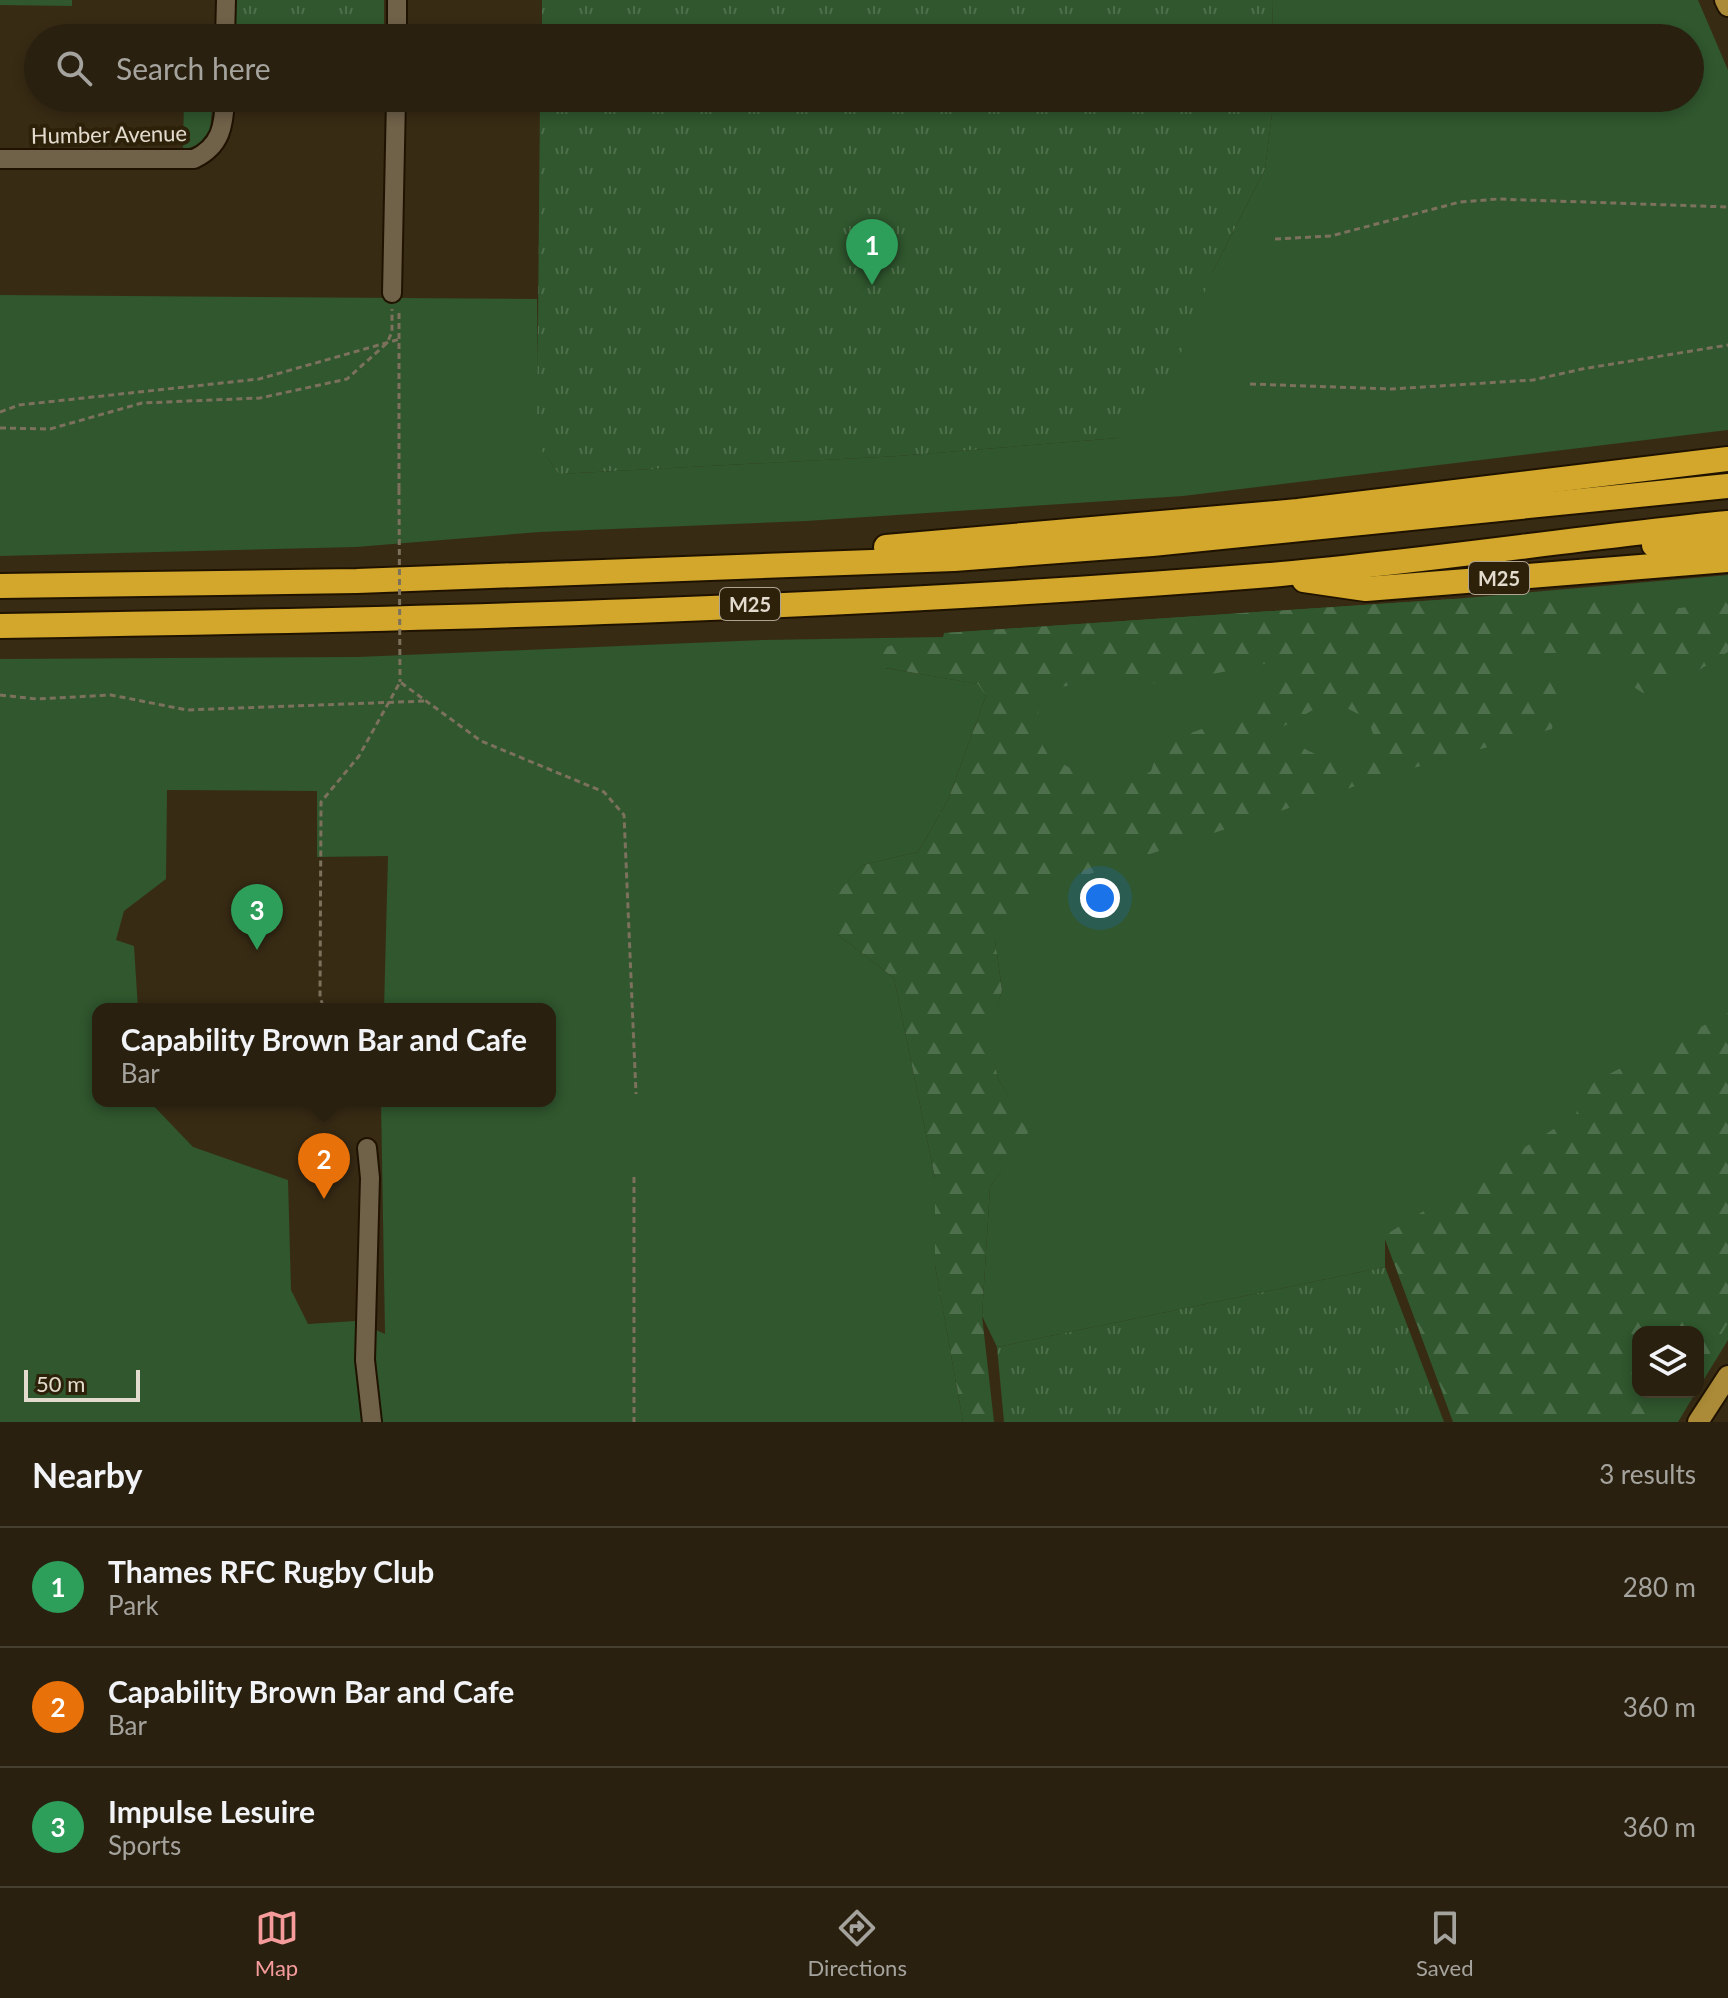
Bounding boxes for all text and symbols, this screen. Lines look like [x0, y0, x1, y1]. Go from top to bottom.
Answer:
search box [24, 24, 1704, 112]
icon: search [52, 46, 96, 90]
text: Search here [116, 50, 271, 86]
street label: Humber Avenue [31, 119, 187, 149]
pin: 1 [846, 219, 898, 285]
road number: M25 [1469, 562, 1529, 594]
road number: M25 [720, 588, 780, 620]
your location [1080, 878, 1120, 918]
pin: 3 [231, 884, 283, 950]
popup [92, 1003, 556, 1107]
text: Capability Brown Bar and Cafe [121, 1021, 527, 1057]
text: Bar [121, 1057, 160, 1089]
pin: 2 [298, 1133, 350, 1199]
map controls [1632, 1326, 1704, 1398]
button: layers [1632, 1326, 1704, 1398]
scale bar [24, 1366, 140, 1402]
text: 50 m [36, 1370, 85, 1397]
text: Nearby [32, 1454, 143, 1495]
text: 3 results [1599, 1458, 1696, 1490]
text: Thames RFC Rugby Club [108, 1553, 434, 1589]
text: 1 [50, 1571, 66, 1603]
text: 280 m [1623, 1571, 1696, 1603]
text: Park [108, 1589, 159, 1621]
text: Capability Brown Bar and Cafe [108, 1673, 514, 1709]
text: 2 [50, 1691, 66, 1723]
text: 360 m [1623, 1691, 1696, 1723]
text: Bar [108, 1709, 147, 1741]
text: Impulse Lesuire [108, 1793, 315, 1829]
text: 3 [50, 1811, 66, 1843]
text: 360 m [1623, 1811, 1696, 1843]
text: Sports [108, 1829, 181, 1861]
tab: Map [255, 1906, 299, 1981]
tab: Directions [808, 1906, 907, 1981]
tab: Saved [1416, 1906, 1473, 1981]

